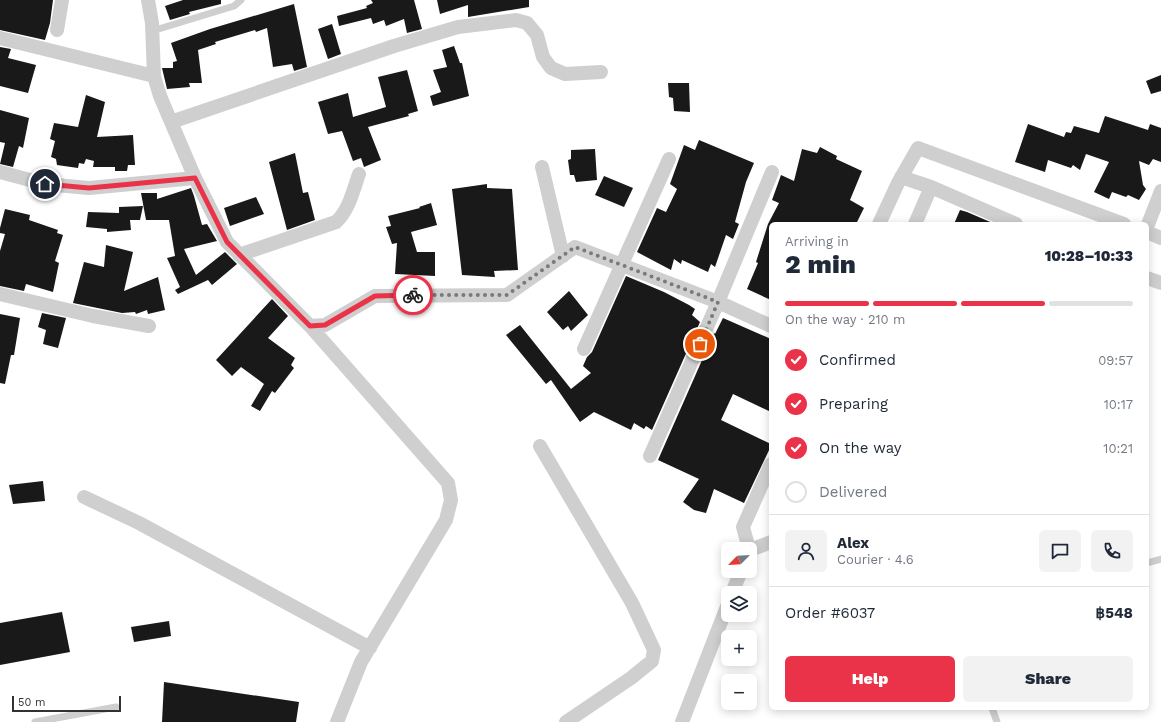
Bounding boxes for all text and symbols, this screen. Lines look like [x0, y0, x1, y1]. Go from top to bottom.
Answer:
pin [28, 167, 62, 201]
icon: home [34, 173, 56, 195]
text: Arriving in [785, 234, 849, 249]
text: 10:28–10:33 [1045, 247, 1133, 265]
text: 2 min [785, 249, 856, 279]
courier [393, 275, 433, 315]
icon: bike [402, 284, 424, 306]
text: On the way · 210 m [785, 312, 905, 327]
pin [683, 327, 717, 361]
icon: bag [689, 333, 711, 355]
icon: check [785, 349, 807, 371]
text: Confirmed [819, 351, 896, 369]
text: 09:57 [1098, 353, 1133, 368]
icon: check [785, 393, 807, 415]
text: Preparing [819, 395, 888, 413]
text: 10:17 [1104, 397, 1133, 412]
icon: check [785, 437, 807, 459]
text: On the way [819, 439, 901, 457]
text: 10:21 [1103, 441, 1133, 456]
text: Delivered [819, 483, 887, 501]
button: person [785, 530, 827, 572]
button: chat [1039, 530, 1081, 572]
button: phone [1091, 530, 1133, 572]
text: Alex [837, 534, 869, 552]
north arrow [721, 542, 757, 578]
map controls [721, 542, 757, 710]
text: Courier · 4.6 [837, 552, 914, 567]
button: layers [721, 586, 757, 622]
text: Order #6037 [785, 604, 875, 622]
text: ฿548 [1096, 604, 1133, 622]
button: + [721, 630, 757, 666]
button: Help [785, 656, 955, 702]
button: Share [963, 656, 1133, 702]
button: − [721, 674, 757, 710]
scale bar [12, 694, 121, 713]
text: 50 m [18, 696, 45, 709]

